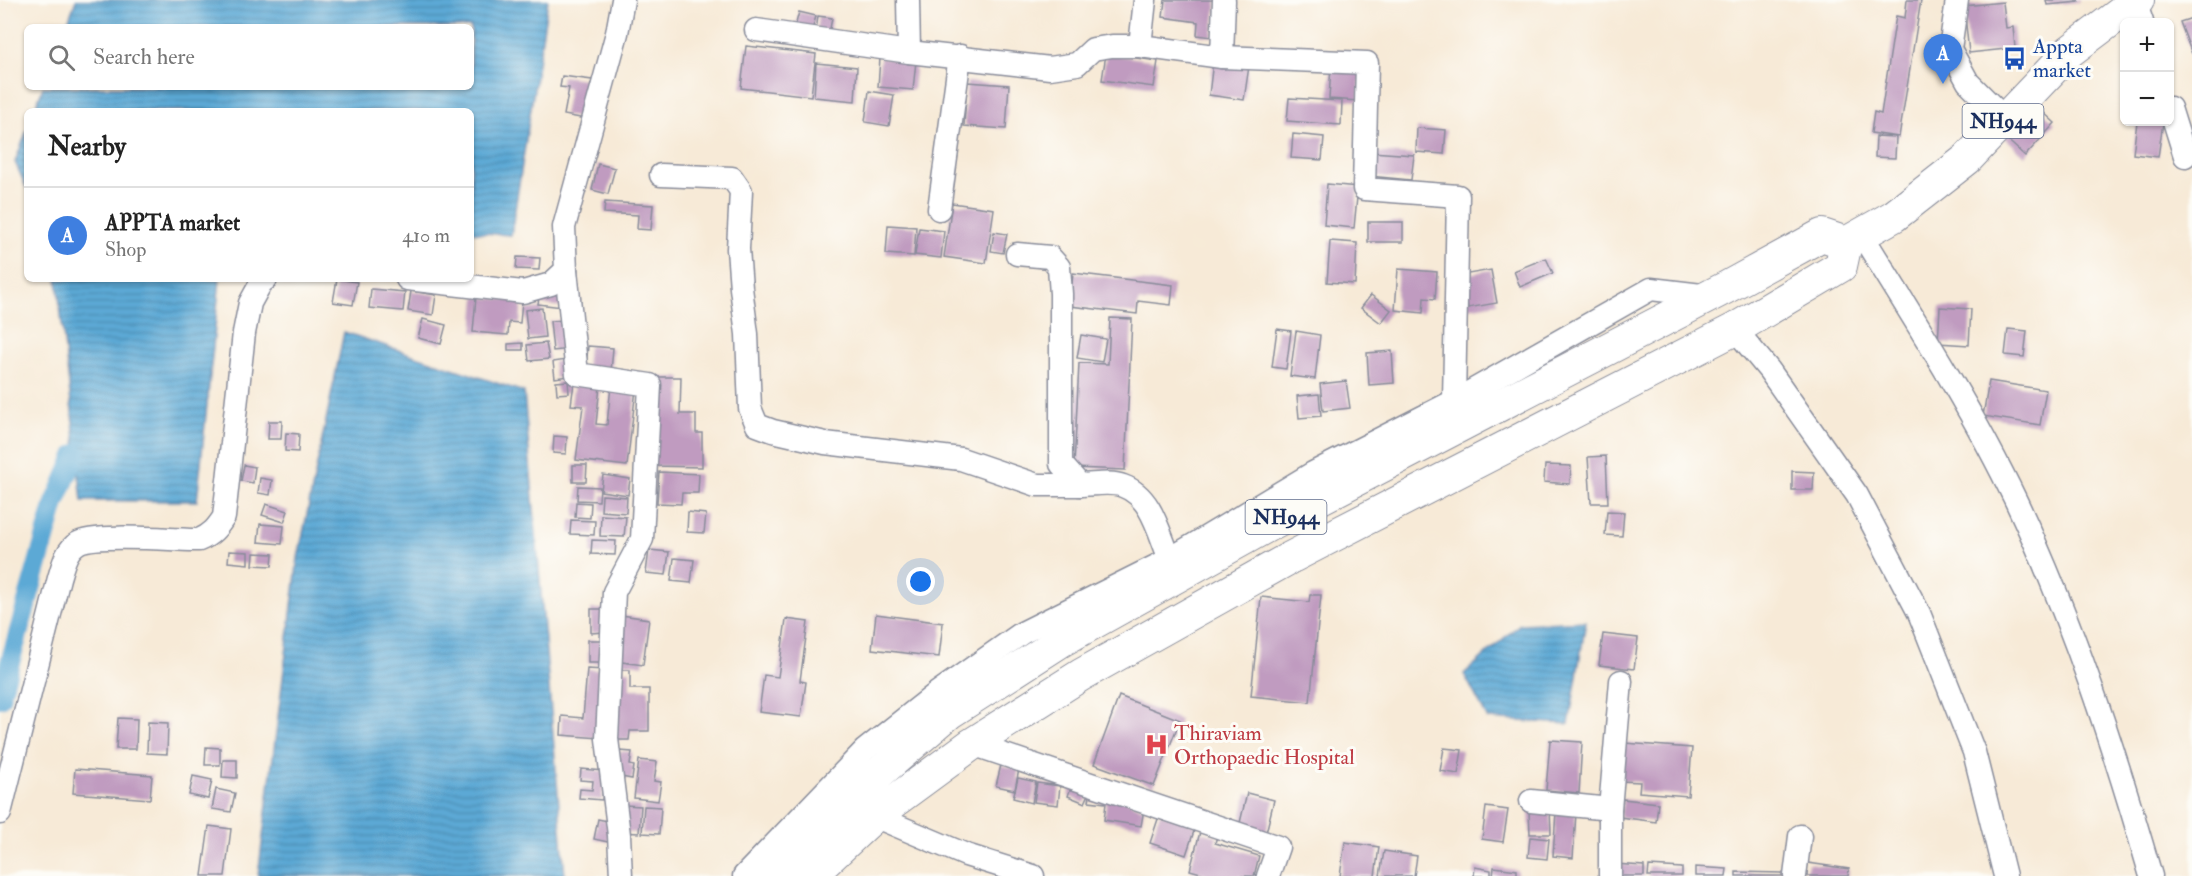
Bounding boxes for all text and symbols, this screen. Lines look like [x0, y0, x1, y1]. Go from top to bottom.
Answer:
map controls [2120, 18, 2174, 126]
button: + [2120, 18, 2174, 72]
search box [24, 24, 474, 90]
place label: Appta market [2032, 33, 2091, 84]
pin: A [1924, 34, 1962, 84]
icon: search [45, 41, 78, 74]
text: Search here [93, 43, 195, 71]
bus stop icon: Appta market [2002, 45, 2028, 71]
button: − [2120, 72, 2174, 126]
road number: NH944 [1962, 104, 2044, 138]
text: Nearby [48, 131, 126, 163]
text: APPTA market [105, 209, 240, 237]
text: A [61, 223, 74, 248]
text: 410 m [402, 223, 450, 248]
text: Shop [105, 237, 146, 262]
road number: NH944 [1246, 500, 1326, 534]
your location [906, 567, 935, 596]
place label: Thiraviam Orthopaedic Hospital [1174, 720, 1355, 771]
hospital icon: Thiraviam Orthopaedic Hospital [1143, 732, 1169, 758]

